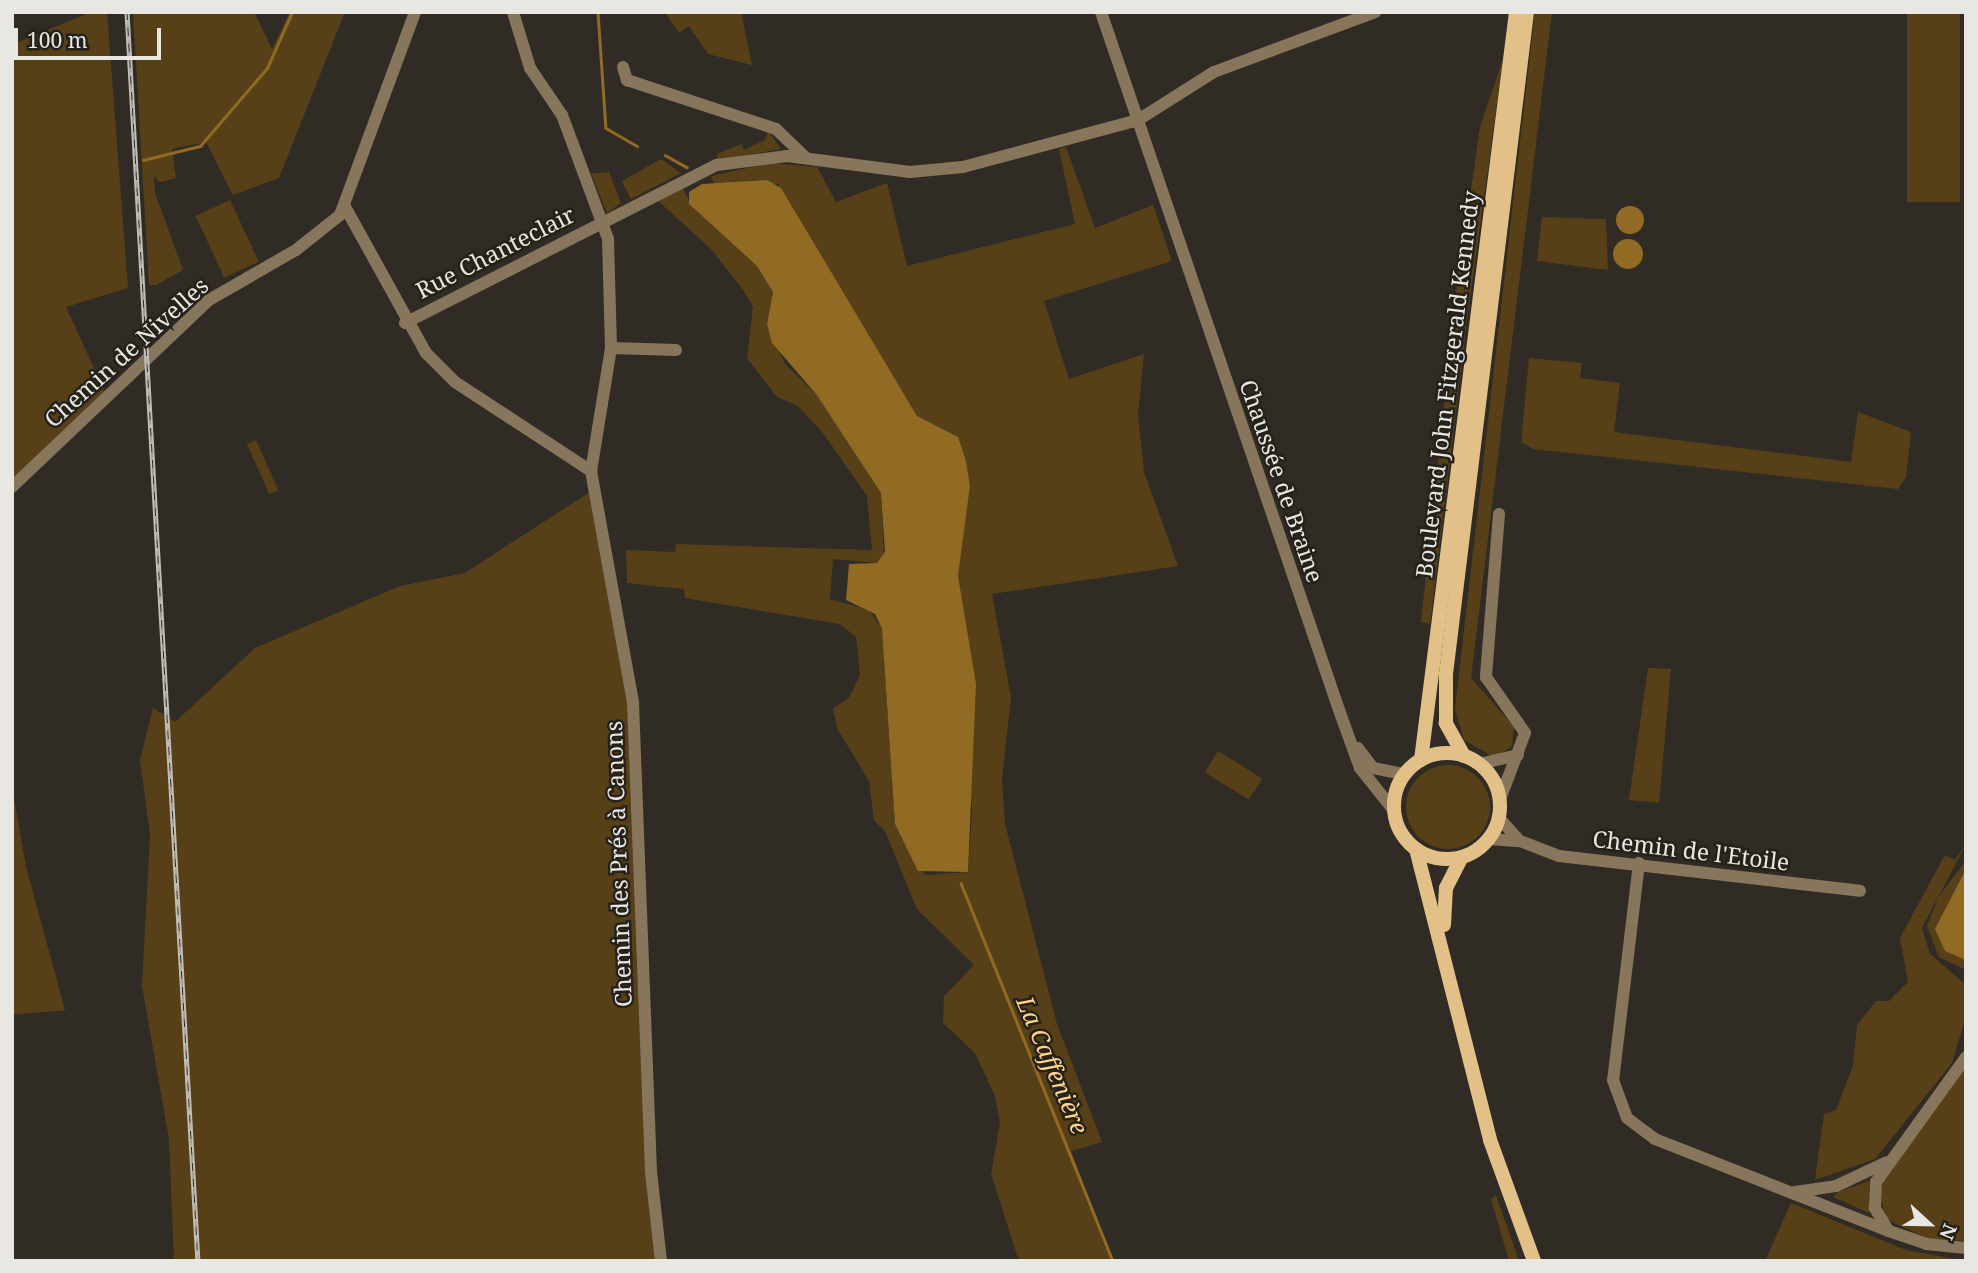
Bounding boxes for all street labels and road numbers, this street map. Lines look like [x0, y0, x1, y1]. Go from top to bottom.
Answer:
street label: Boulevard John Fitzgerald Kennedy [1410, 189, 1484, 579]
street label: Rue Chanteclair [411, 200, 579, 304]
street label: Chemin de Nivelles [38, 271, 214, 433]
street label: Chaussée de Braine [1234, 376, 1330, 586]
street label: Chemin des Prés à Canons [599, 720, 637, 1008]
street label: Chemin de l'Etoile [1591, 824, 1791, 876]

